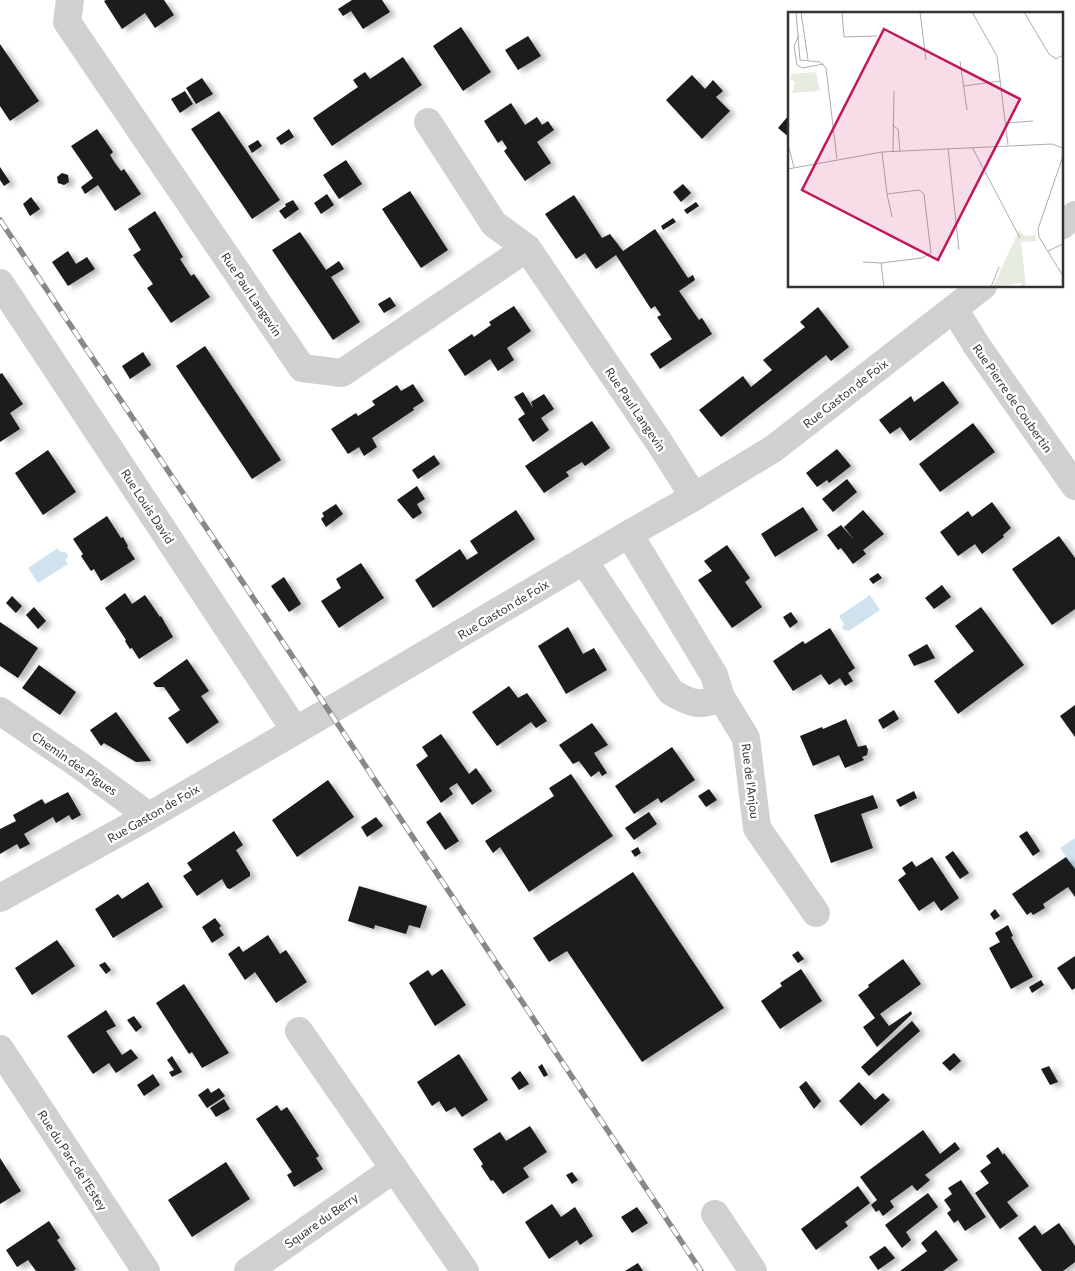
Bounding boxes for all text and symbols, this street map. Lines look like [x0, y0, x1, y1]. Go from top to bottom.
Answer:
inset map [788, 12, 1062, 288]
street label: Rue Paul Langevin [219, 250, 285, 338]
street label: Rue Pierre de Coubertin [970, 341, 1056, 455]
street label: Rue Gaston de Foix [800, 355, 891, 430]
street label: Rue Paul Langevin [603, 365, 669, 453]
street label: Rue Louis David [119, 466, 177, 546]
street label: Rue Gaston de Foix [455, 576, 552, 642]
street label: Chemin des Pigues [30, 728, 120, 798]
street label: Rue de l'Anjou [739, 743, 763, 819]
street label: Rue Gaston de Foix [105, 781, 202, 845]
street label: Rue du Parc de l'Estey [35, 1107, 111, 1213]
street label: Square du Berry [282, 1190, 360, 1250]

